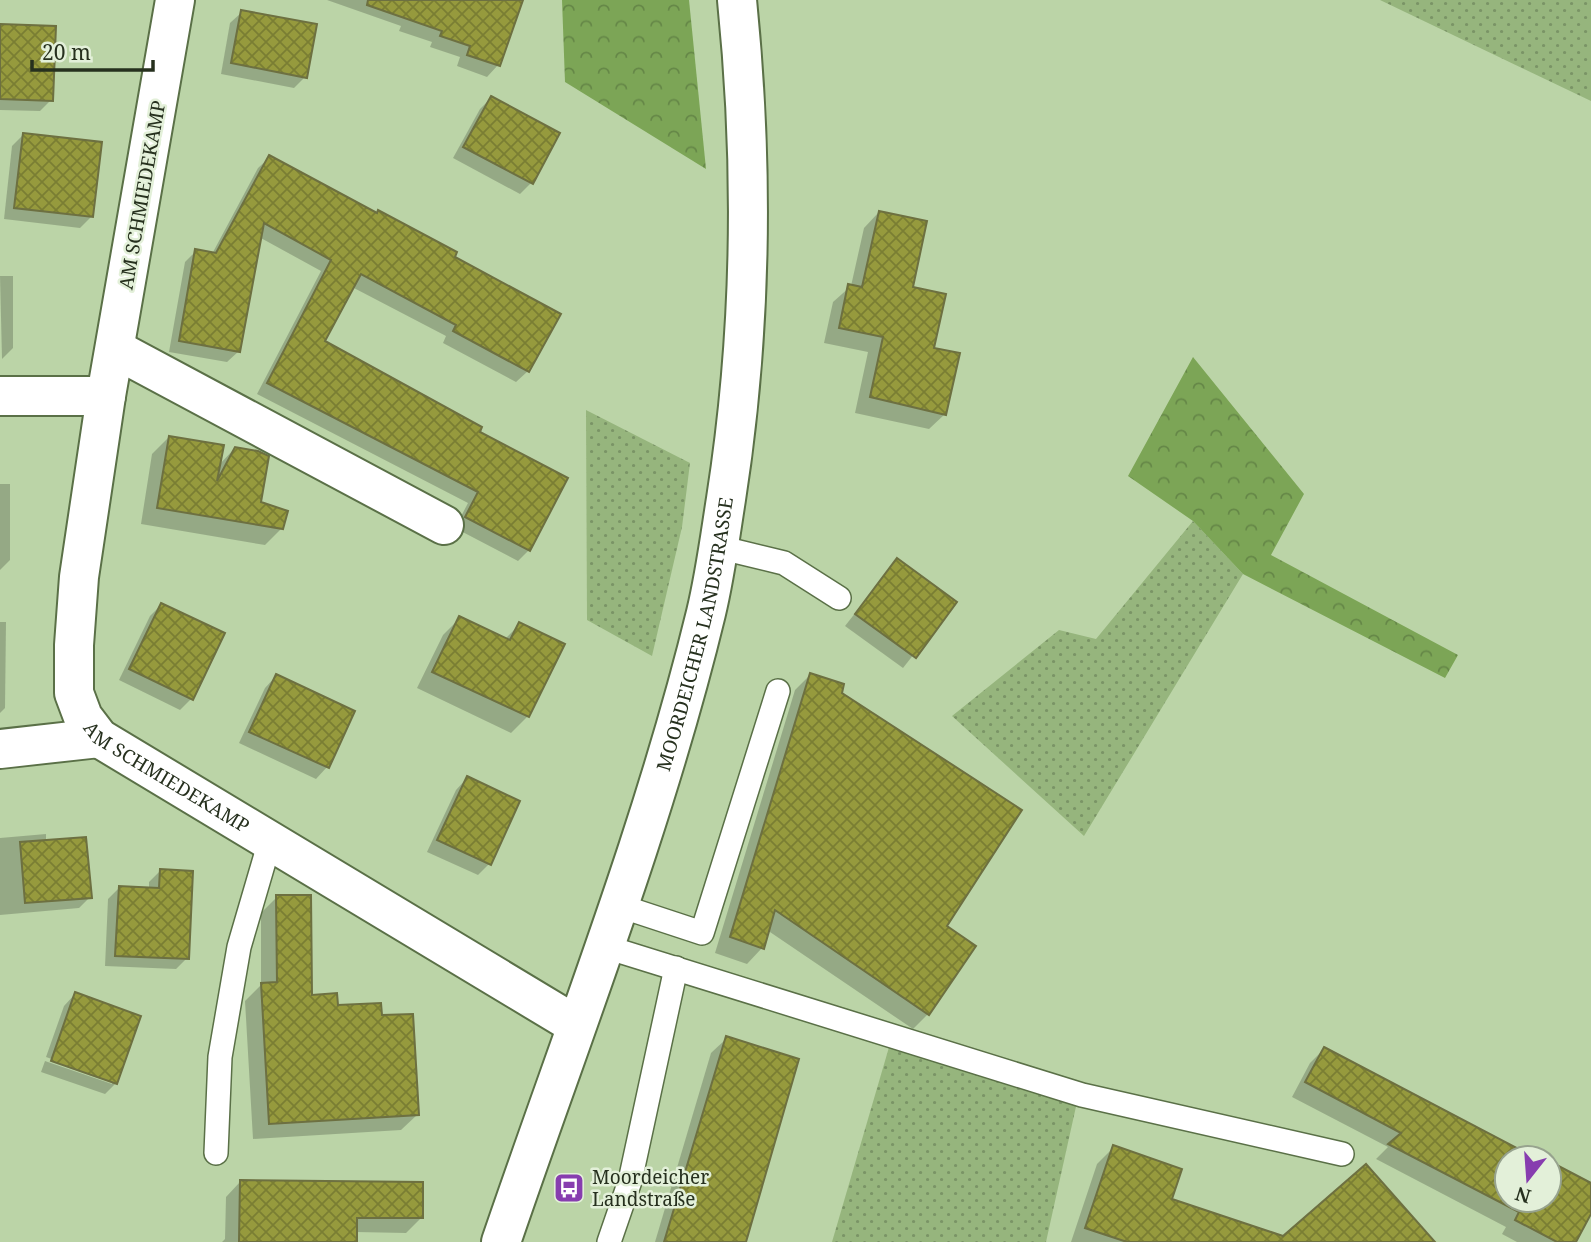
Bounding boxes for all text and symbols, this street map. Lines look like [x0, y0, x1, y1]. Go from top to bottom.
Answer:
scale bar [32, 28, 152, 72]
text: 20 m [42, 38, 91, 66]
street label: AM SCHMIEDEKAMP [113, 98, 171, 292]
street label: MOORDEICHER LANDSTRASSE [650, 495, 739, 774]
street label: AM SCHMIEDEKAMP [78, 716, 254, 839]
north arrow [1493, 1144, 1563, 1214]
place label: Moordeicher Landstraße [592, 1164, 709, 1212]
bus stop icon: Moordeicher Landstraße [552, 1171, 586, 1205]
text: N [1512, 1181, 1534, 1210]

